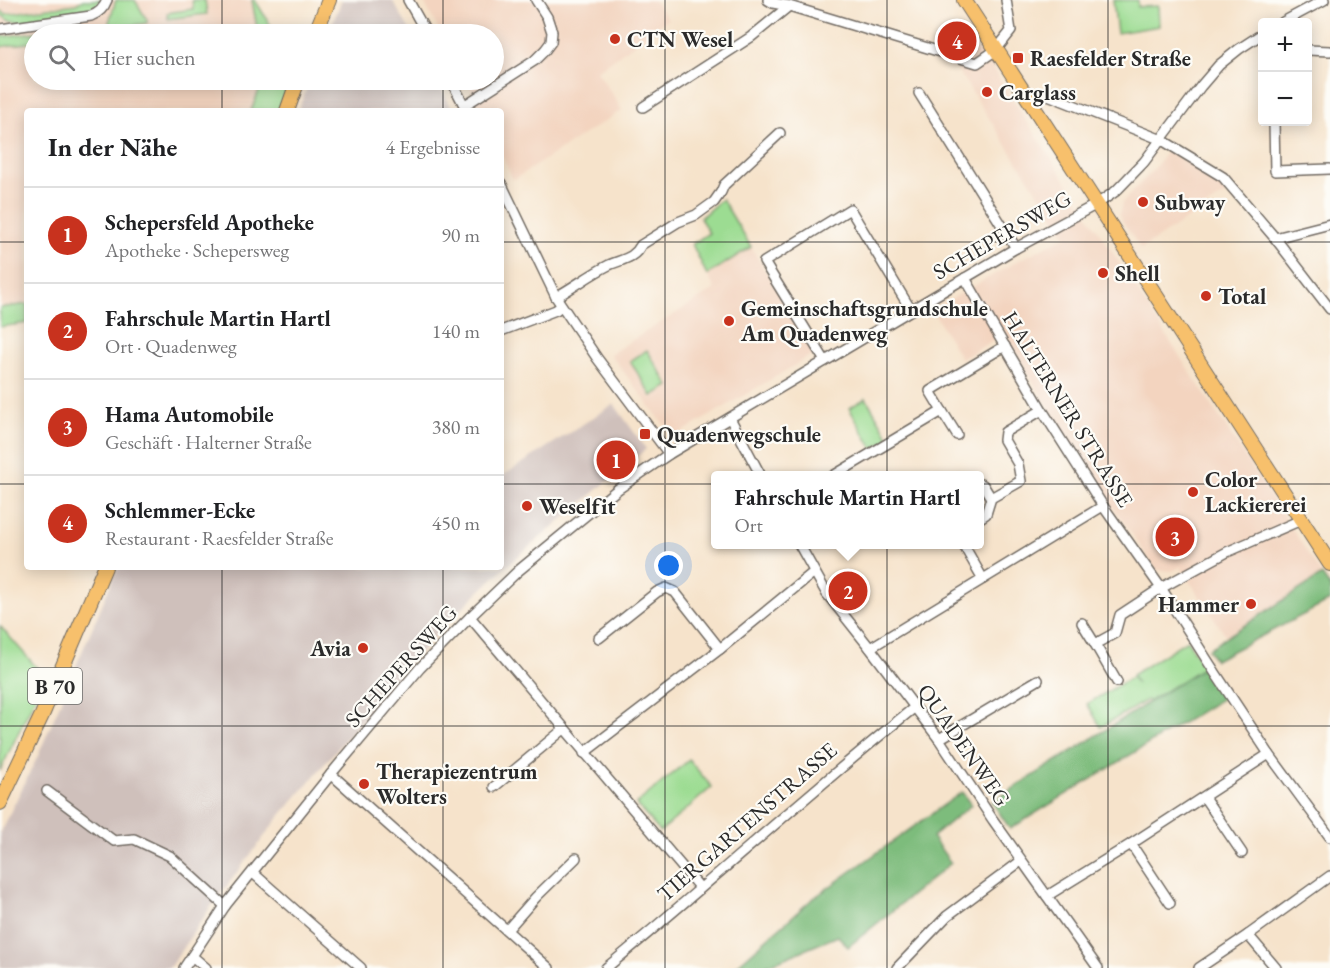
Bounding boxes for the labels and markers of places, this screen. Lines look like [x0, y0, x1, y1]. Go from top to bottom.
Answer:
pin: 4 [938, 18, 976, 63]
place label: CTN Wesel [627, 25, 733, 54]
marker: CTN Wesel [608, 32, 622, 46]
place label: Raesfelder Straße [1030, 44, 1191, 73]
marker: Raesfelder Straße [1011, 51, 1025, 65]
place label: Carglass [999, 78, 1076, 107]
marker: Carglass [980, 85, 994, 99]
place label: Subway [1155, 188, 1226, 217]
marker: Subway [1136, 195, 1150, 209]
place label: Shell [1115, 259, 1160, 288]
marker: Shell [1096, 266, 1110, 280]
place label: Total [1218, 282, 1266, 311]
marker: Total [1199, 289, 1213, 303]
place label: Gemeinschaftsgrundschule Am Quadenweg [740, 294, 988, 348]
marker: Gemeinschaftsgrundschule Am Quadenweg [722, 314, 736, 328]
place label: Quadenwegschule [657, 420, 821, 449]
marker: Quadenwegschule [638, 427, 652, 441]
pin: 1 [596, 438, 636, 482]
place label: Color Lackiererei [1205, 465, 1307, 519]
marker: Color Lackiererei [1186, 485, 1200, 499]
place label: Weselfit [539, 492, 616, 521]
marker: Weselfit [520, 499, 534, 513]
pin: 3 [1156, 514, 1194, 560]
pin: 2 [828, 568, 868, 614]
place label: Hammer [1158, 590, 1240, 619]
marker: Hammer [1244, 597, 1258, 611]
place label: Avia [309, 634, 351, 663]
marker: Avia [356, 641, 370, 655]
place label: Therapiezentrum Wolters [376, 757, 538, 811]
marker: Therapiezentrum Wolters [357, 777, 371, 791]

